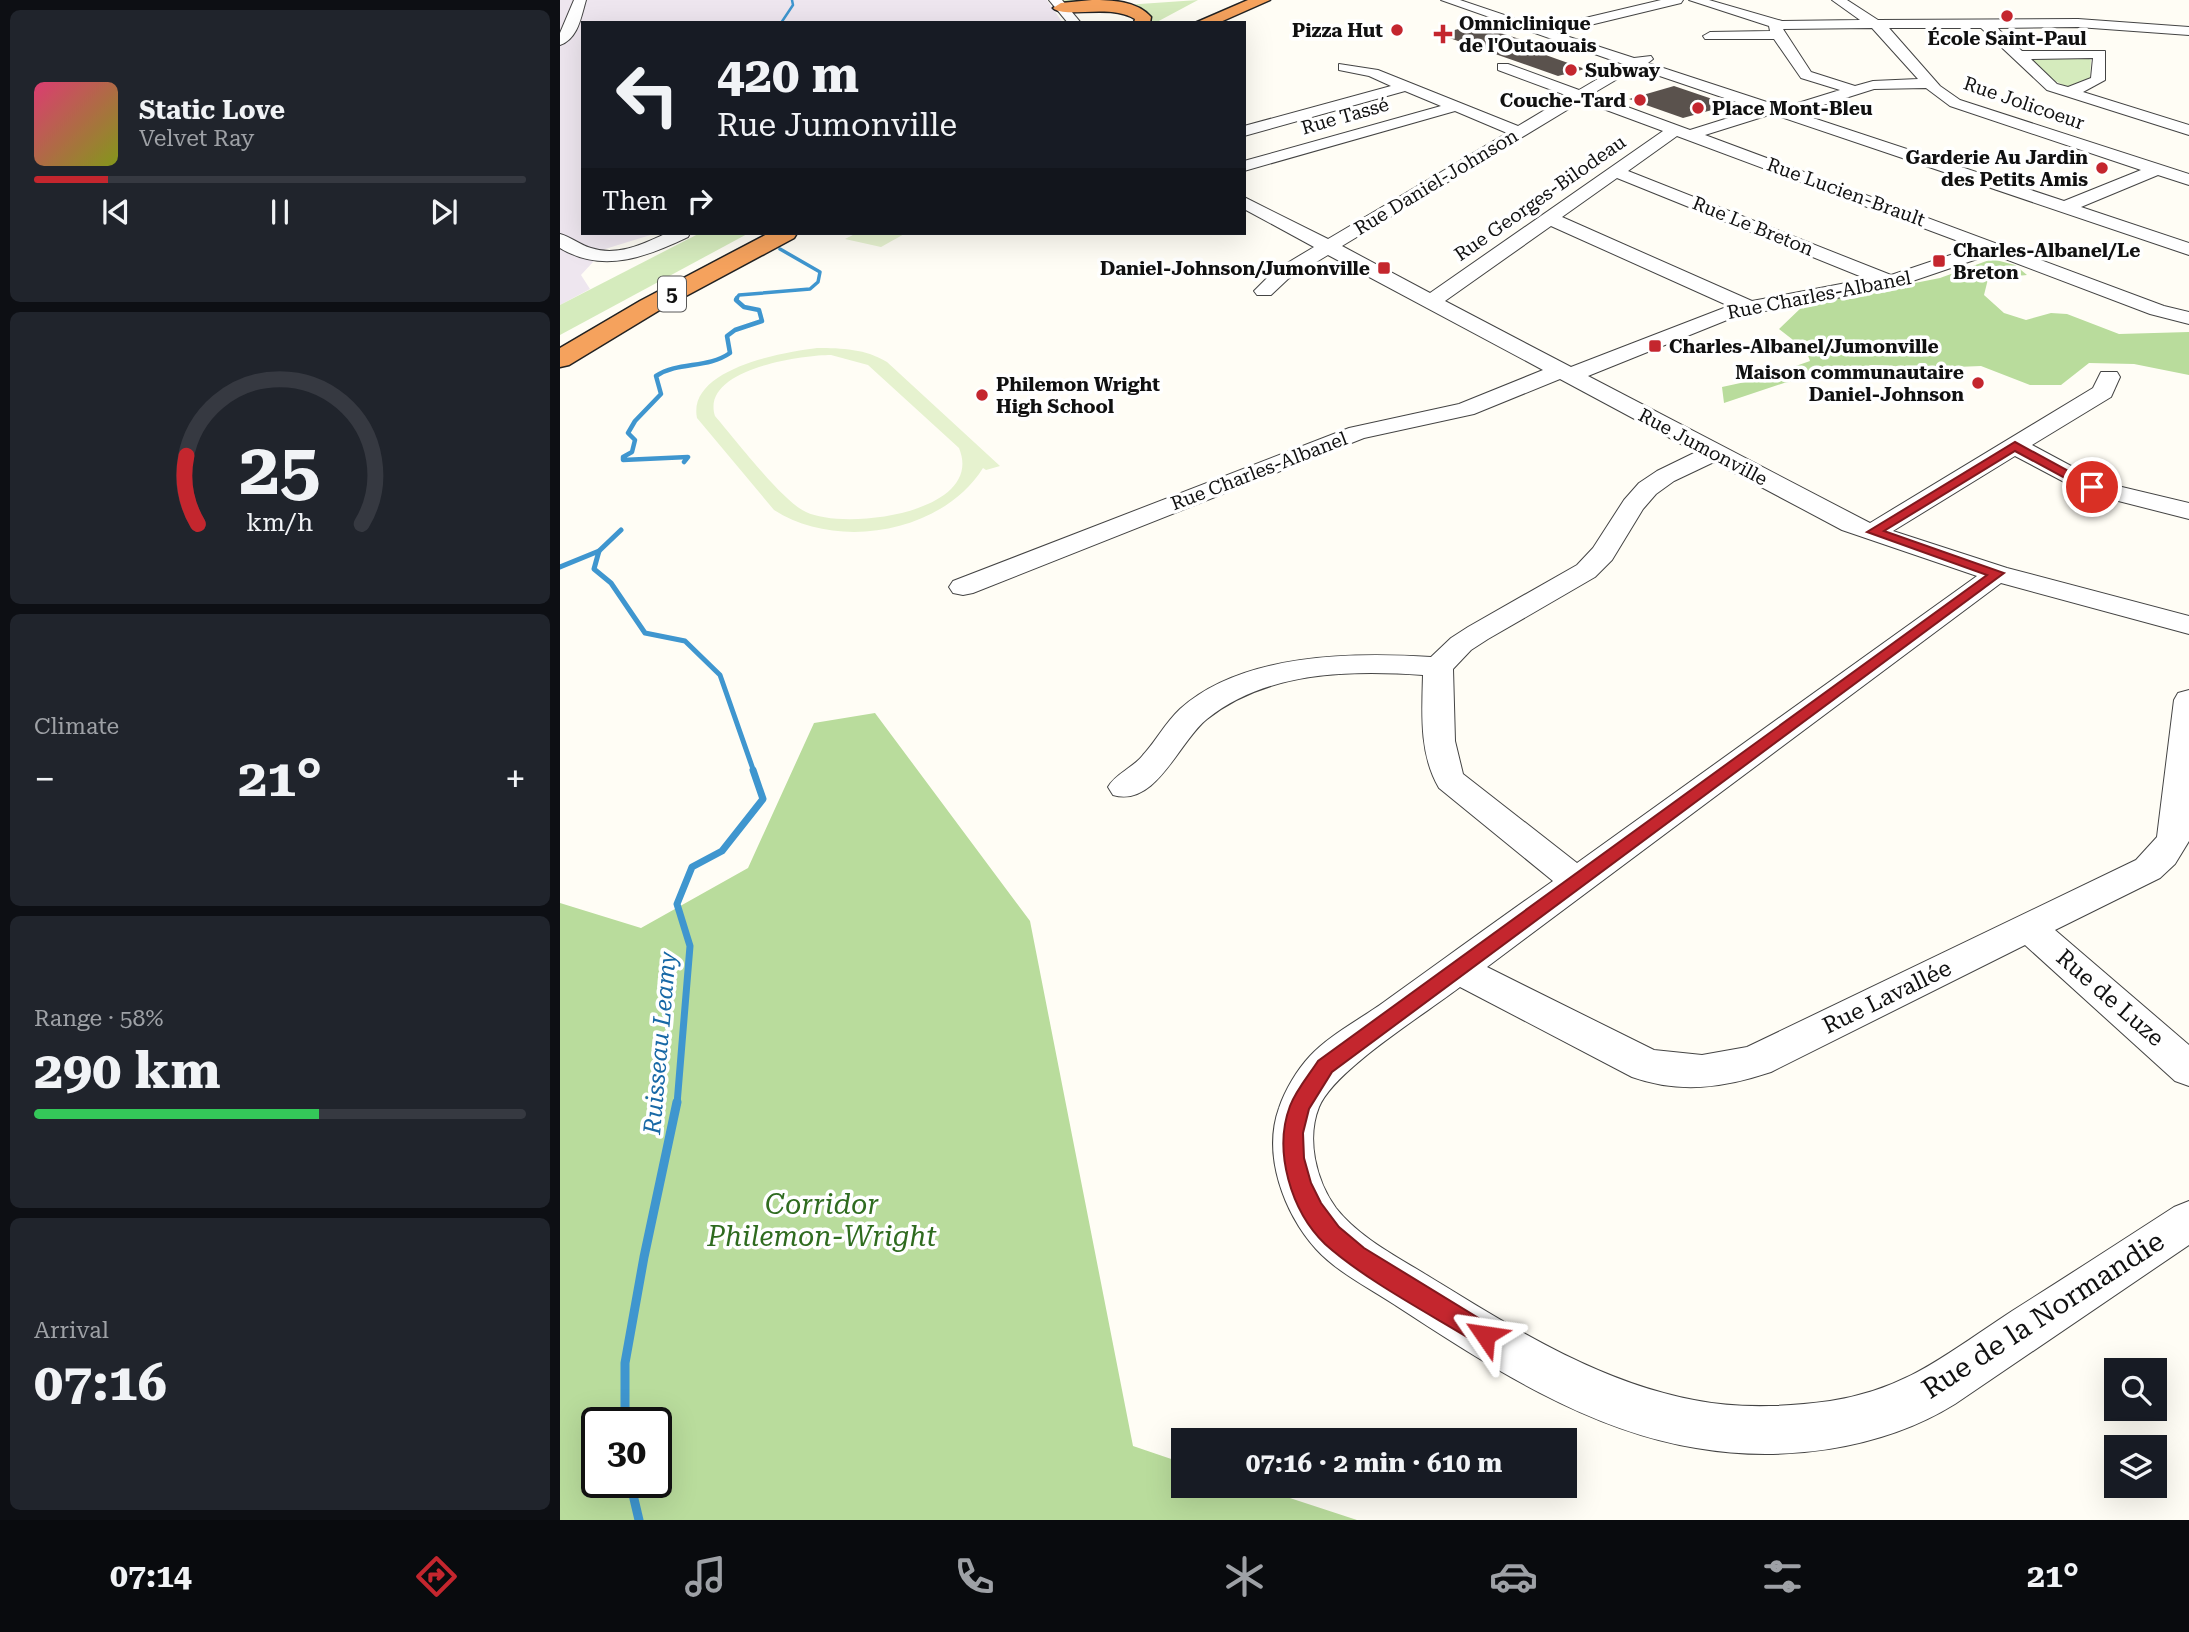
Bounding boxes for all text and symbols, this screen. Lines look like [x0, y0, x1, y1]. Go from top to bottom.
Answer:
marker: École Saint-Paul [1999, 8, 2015, 24]
place label: Omniclinique de l'Outaouais [1459, 12, 1597, 57]
place label: Pizza Hut [1292, 19, 1383, 42]
marker: Pizza Hut [1389, 22, 1405, 38]
marker: Omniclinique de l'Outaouais [1433, 24, 1453, 44]
place label: École Saint-Paul [1927, 27, 2087, 50]
text: 420 m [717, 47, 859, 104]
icon: left [602, 49, 693, 140]
place label: Subway [1585, 59, 1661, 82]
marker: Subway [1563, 62, 1579, 78]
street label: Rue Jolicoeur [1961, 72, 2088, 135]
place label: Couche-Tard [1500, 89, 1626, 112]
marker: Couche-Tard [1632, 92, 1648, 108]
street label: Rue Tassé [1299, 93, 1391, 139]
text: Static Love [139, 95, 285, 125]
place label: Place Mont-Bleu [1712, 97, 1873, 120]
marker: Place Mont-Bleu [1690, 100, 1706, 116]
text: Rue Jumonville [717, 106, 957, 144]
street label: Rue Daniel-Johnson [1350, 124, 1522, 240]
text: Velvet Ray [139, 125, 254, 152]
street label: Rue Georges-Bilodeau [1450, 130, 1630, 266]
place label: Garderie Au Jardin des Petits Amis [1905, 146, 2088, 191]
street label: Rue Lucien-Brault [1764, 153, 1928, 231]
marker: Garderie Au Jardin des Petits Amis [2094, 160, 2110, 176]
icon: right [681, 182, 719, 220]
text: Then [602, 186, 667, 216]
street label: Rue Le Breton [1689, 191, 1817, 261]
icon: previous [97, 193, 135, 231]
icon: pause [261, 193, 299, 231]
icon: next [425, 193, 463, 231]
place label: Charles-Albanel/Le Breton [1953, 239, 2141, 284]
marker: Charles-Albanel/Le Breton [1931, 253, 1947, 269]
place label: Daniel-Johnson/Jumonville [1100, 257, 1370, 280]
marker: Daniel-Johnson/Jumonville [1376, 260, 1392, 276]
street label: Rue Charles-Albanel [1725, 266, 1913, 324]
road number: 5 [658, 276, 686, 312]
place label: Charles-Albanel/Jumonville [1669, 335, 1939, 358]
marker: Charles-Albanel/Jumonville [1647, 338, 1663, 354]
place label: Maison communautaire Daniel-Johnson [1735, 361, 1964, 406]
place label: Philemon Wright High School [996, 373, 1160, 418]
marker: Maison communautaire Daniel-Johnson [1970, 375, 1986, 391]
marker: Philemon Wright High School [974, 387, 990, 403]
street label: Rue Jumonville [1635, 403, 1771, 491]
text: 25 [239, 427, 321, 512]
street label: Rue Charles-Albanel [1168, 427, 1351, 515]
pin [2062, 457, 2122, 517]
icon: arrive [2073, 468, 2111, 506]
text: km/h [247, 508, 313, 537]
text: Climate [34, 713, 119, 740]
text: 21° [238, 748, 322, 809]
text: − [34, 757, 55, 801]
text: + [505, 757, 526, 801]
street label: Rue de Luze [2051, 944, 2169, 1052]
water label: Ruisseau Leamy [638, 950, 682, 1136]
street label: Rue Lavallée [1818, 954, 1956, 1040]
text: Range · 58% [34, 1005, 163, 1032]
text: 290 km [34, 1040, 221, 1101]
park label: Corridor Philemon-Wright [706, 1188, 937, 1253]
street label: Rue de la Normandie [1916, 1224, 2170, 1406]
position arrow [1448, 1298, 1522, 1372]
text: Arrival [34, 1317, 109, 1344]
text: 07:16 [34, 1352, 167, 1413]
map controls [2104, 1358, 2167, 1498]
button: search [2104, 1358, 2167, 1421]
speed limit sign: 30 [581, 1407, 672, 1498]
button: layers [2104, 1435, 2167, 1498]
text: 07:16 · 2 min · 610 m [1246, 1448, 1502, 1478]
icon: directions [412, 1552, 461, 1601]
icon: music [681, 1552, 730, 1601]
icon: phone [950, 1552, 999, 1601]
icon: climate [1220, 1552, 1269, 1601]
icon: car [1489, 1552, 1538, 1601]
icon: filters [1758, 1552, 1807, 1601]
text: 07:14 [110, 1557, 192, 1595]
text: 21° [2027, 1557, 2079, 1595]

